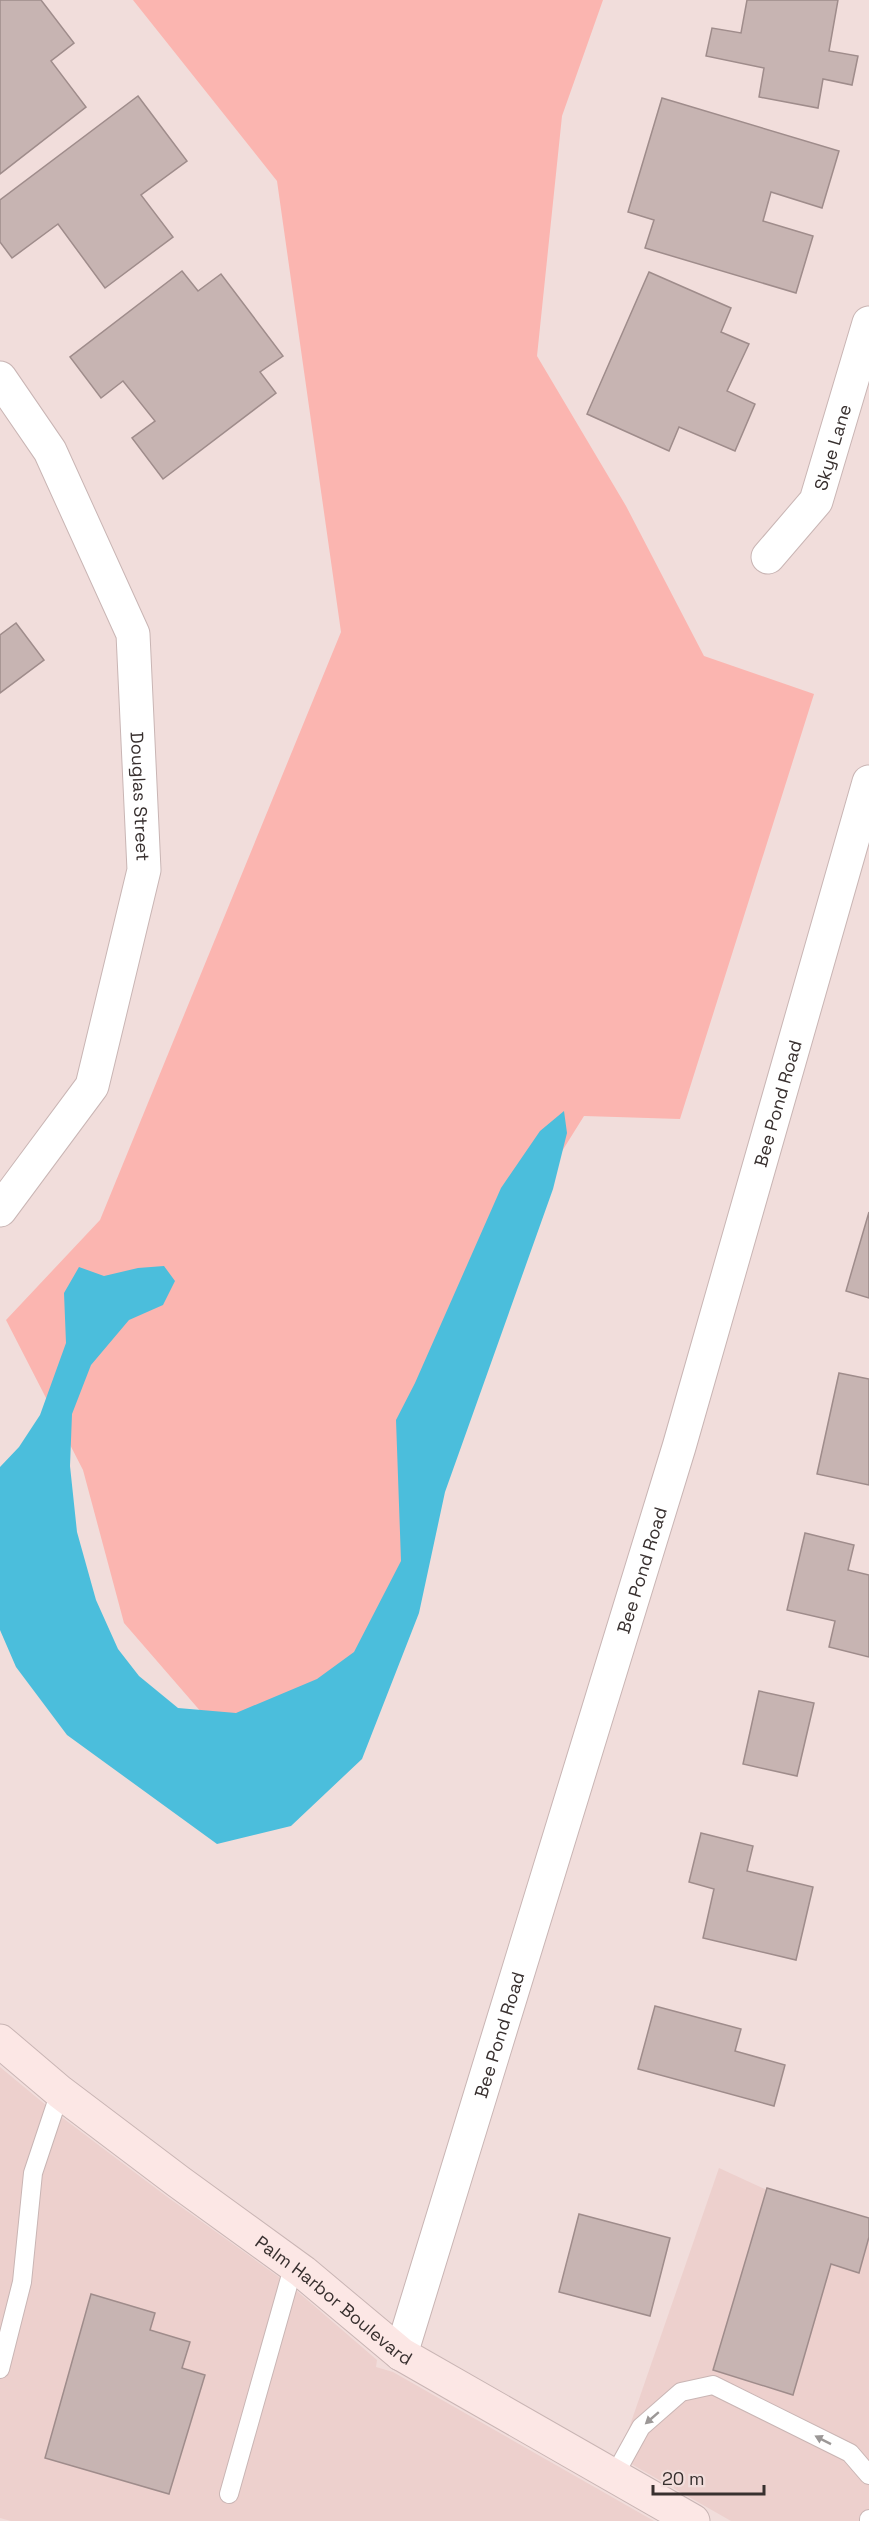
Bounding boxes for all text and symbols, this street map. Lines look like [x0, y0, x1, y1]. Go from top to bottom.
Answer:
street label: Skye Lane [808, 401, 856, 493]
street label: Douglas Street [126, 731, 155, 862]
street label: Bee Pond Road [748, 1037, 806, 1170]
street label: Bee Pond Road [611, 1504, 671, 1636]
street label: Bee Pond Road [469, 1969, 529, 2101]
street label: Palm Harbor Boulevard [251, 2230, 417, 2370]
one-way arrow [645, 2411, 660, 2424]
one-way arrow [815, 2435, 832, 2445]
scale bar [653, 2458, 764, 2496]
text: 20 m [662, 2467, 705, 2490]

